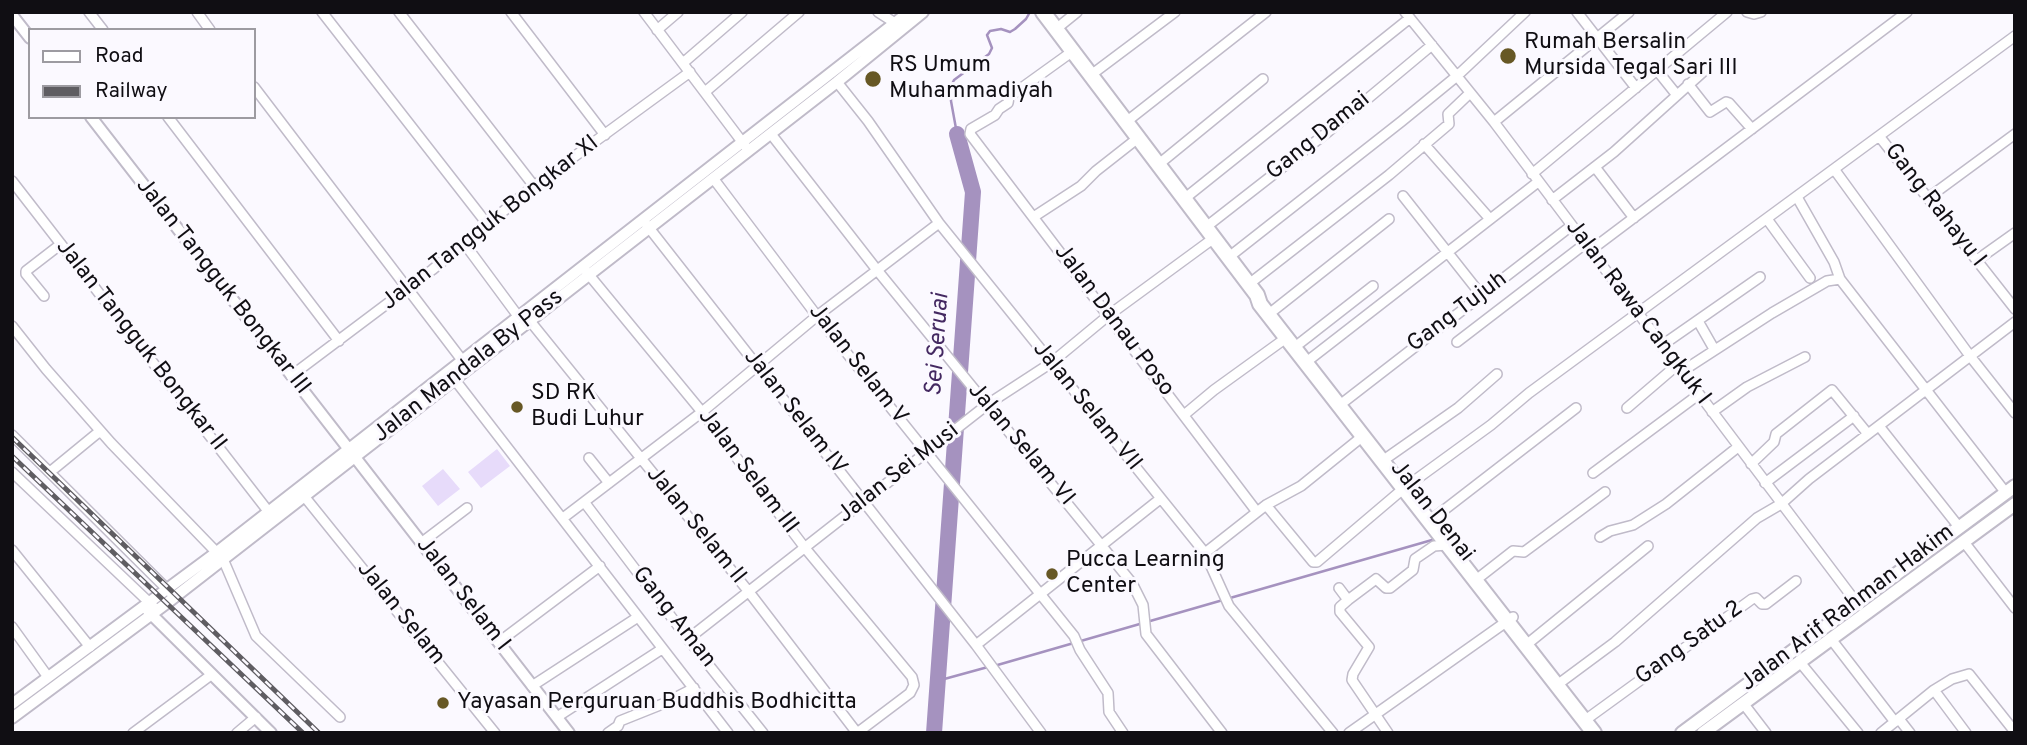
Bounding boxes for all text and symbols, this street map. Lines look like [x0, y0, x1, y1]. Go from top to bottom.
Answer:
legend [28, 28, 256, 119]
place label: Rumah Bersalin Mursida Tegal Sari III [1524, 29, 1738, 83]
text: Road [95, 43, 144, 70]
marker: Rumah Bersalin Mursida Tegal Sari III [1498, 46, 1518, 66]
place label: RS Umum Muhammadiyah [889, 52, 1053, 106]
marker: RS Umum Muhammadiyah [863, 69, 883, 89]
text: Railway [95, 78, 168, 105]
street label: Gang Damai [1262, 87, 1376, 187]
street label: Jalan Tangguk Bongkar XI [377, 131, 605, 317]
street label: Gang Rahayu I [1877, 139, 1991, 273]
street label: Jalan Tangguk Bongkar III [129, 173, 315, 401]
street label: Jalan Rawa Cangkuk I [1558, 215, 1716, 411]
street label: Jalan Tangguk Bongkar II [49, 235, 231, 457]
street label: Jalan Danau Poso [1047, 240, 1179, 402]
street label: Gang Tujuh [1403, 267, 1513, 359]
street label: Jalan Mandala By Pass [369, 284, 569, 450]
water label: Sei Seruai [921, 293, 957, 397]
street label: Jalan Selam V [801, 299, 913, 431]
street label: Jalan Selam VII [1025, 337, 1147, 477]
street label: Jalan Selam IV [736, 345, 852, 481]
street label: Jalan Selam VI [961, 378, 1079, 512]
place label: SD RK Budi Luhur [531, 380, 644, 434]
marker: SD RK Budi Luhur [509, 399, 525, 415]
street label: Jalan Selam III [691, 404, 803, 540]
street label: Jalan Sei Musi [833, 418, 965, 530]
street label: Jalan Denai [1383, 456, 1479, 568]
street label: Jalan Selam II [639, 462, 751, 590]
street label: Jalan Arif Rahman Hakim [1736, 520, 1960, 698]
street label: Jalan Selam I [409, 533, 515, 657]
place label: Pucca Learning Center [1066, 547, 1225, 601]
street label: Jalan Selam [350, 557, 450, 671]
street label: Gang Aman [625, 562, 721, 674]
marker: Pucca Learning Center [1044, 566, 1060, 582]
street label: Gang Satu 2 [1631, 596, 1749, 692]
place label: Yayasan Perguruan Buddhis Bodhicitta [457, 689, 857, 717]
marker: Yayasan Perguruan Buddhis Bodhicitta [435, 695, 451, 711]

